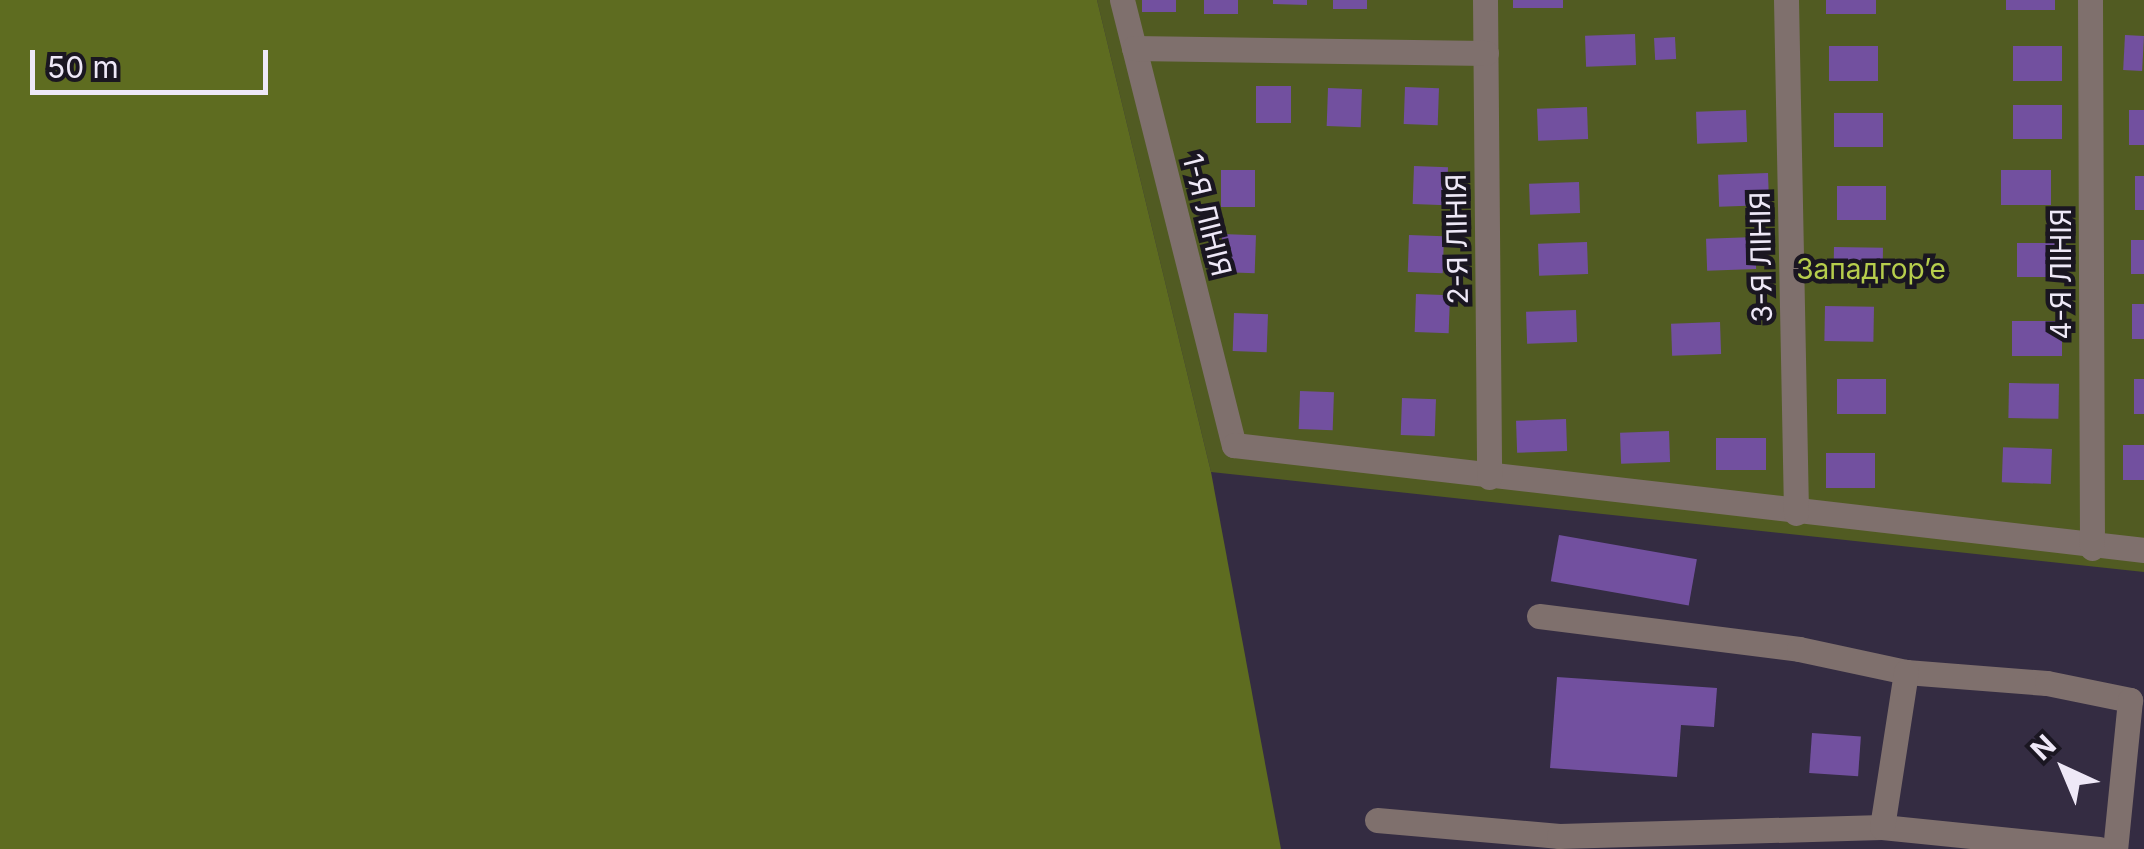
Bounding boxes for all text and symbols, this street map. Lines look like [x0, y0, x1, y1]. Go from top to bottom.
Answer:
scale bar [35, 30, 272, 92]
text: 50 m [47, 49, 119, 85]
street label: 1-Я ЛІНІЯ [1176, 150, 1238, 280]
street label: 2-Я ЛІНІЯ [1439, 173, 1475, 305]
street label: 3-Я ЛІНІЯ [1743, 191, 1779, 323]
street label: 4-Я ЛІНІЯ [2044, 208, 2078, 340]
park label: Западгорʼе [1796, 252, 1946, 286]
north arrow [2014, 719, 2114, 819]
text: N [2024, 728, 2063, 767]

